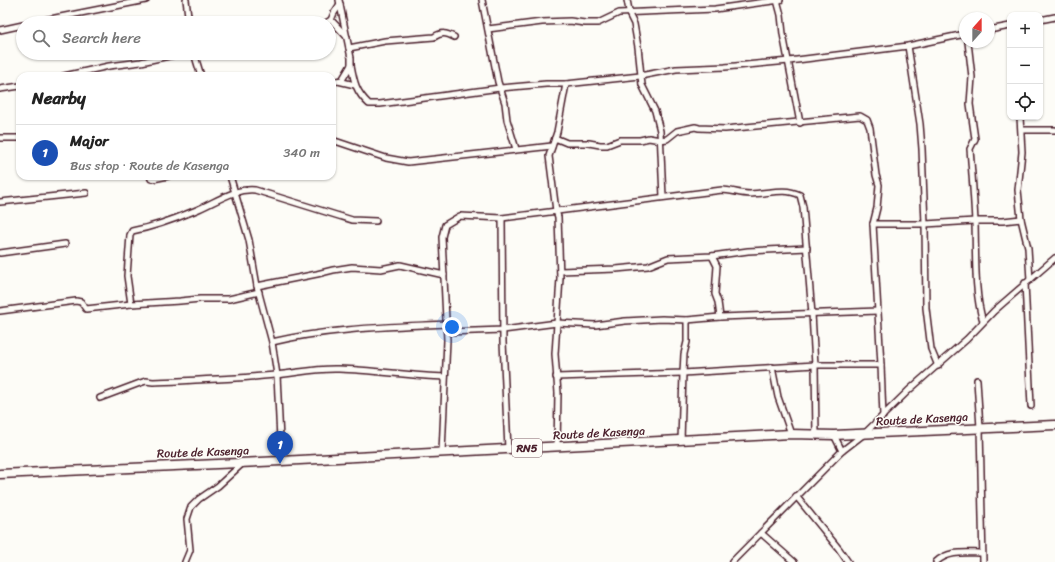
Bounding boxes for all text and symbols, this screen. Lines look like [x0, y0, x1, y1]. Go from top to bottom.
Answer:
north arrow [959, 12, 995, 48]
map controls [1007, 12, 1043, 120]
button: + [1007, 12, 1043, 48]
search box [16, 16, 336, 60]
text: Search here [62, 25, 141, 51]
icon: search [30, 27, 52, 49]
button: − [1007, 48, 1043, 84]
text: Nearby [32, 83, 86, 113]
button: locate [1007, 84, 1043, 120]
text: Major [70, 128, 108, 154]
text: 1 [42, 141, 48, 164]
text: 340 m [283, 141, 320, 164]
text: Bus stop · Route de Kasenga [70, 154, 229, 177]
your location [442, 317, 462, 337]
street label: Route de Kasenga [875, 406, 969, 432]
street label: Route de Kasenga [552, 420, 646, 446]
pin: 1 [267, 431, 293, 464]
street label: Route de Kasenga [157, 439, 249, 465]
road number: RN5 [512, 439, 542, 457]

